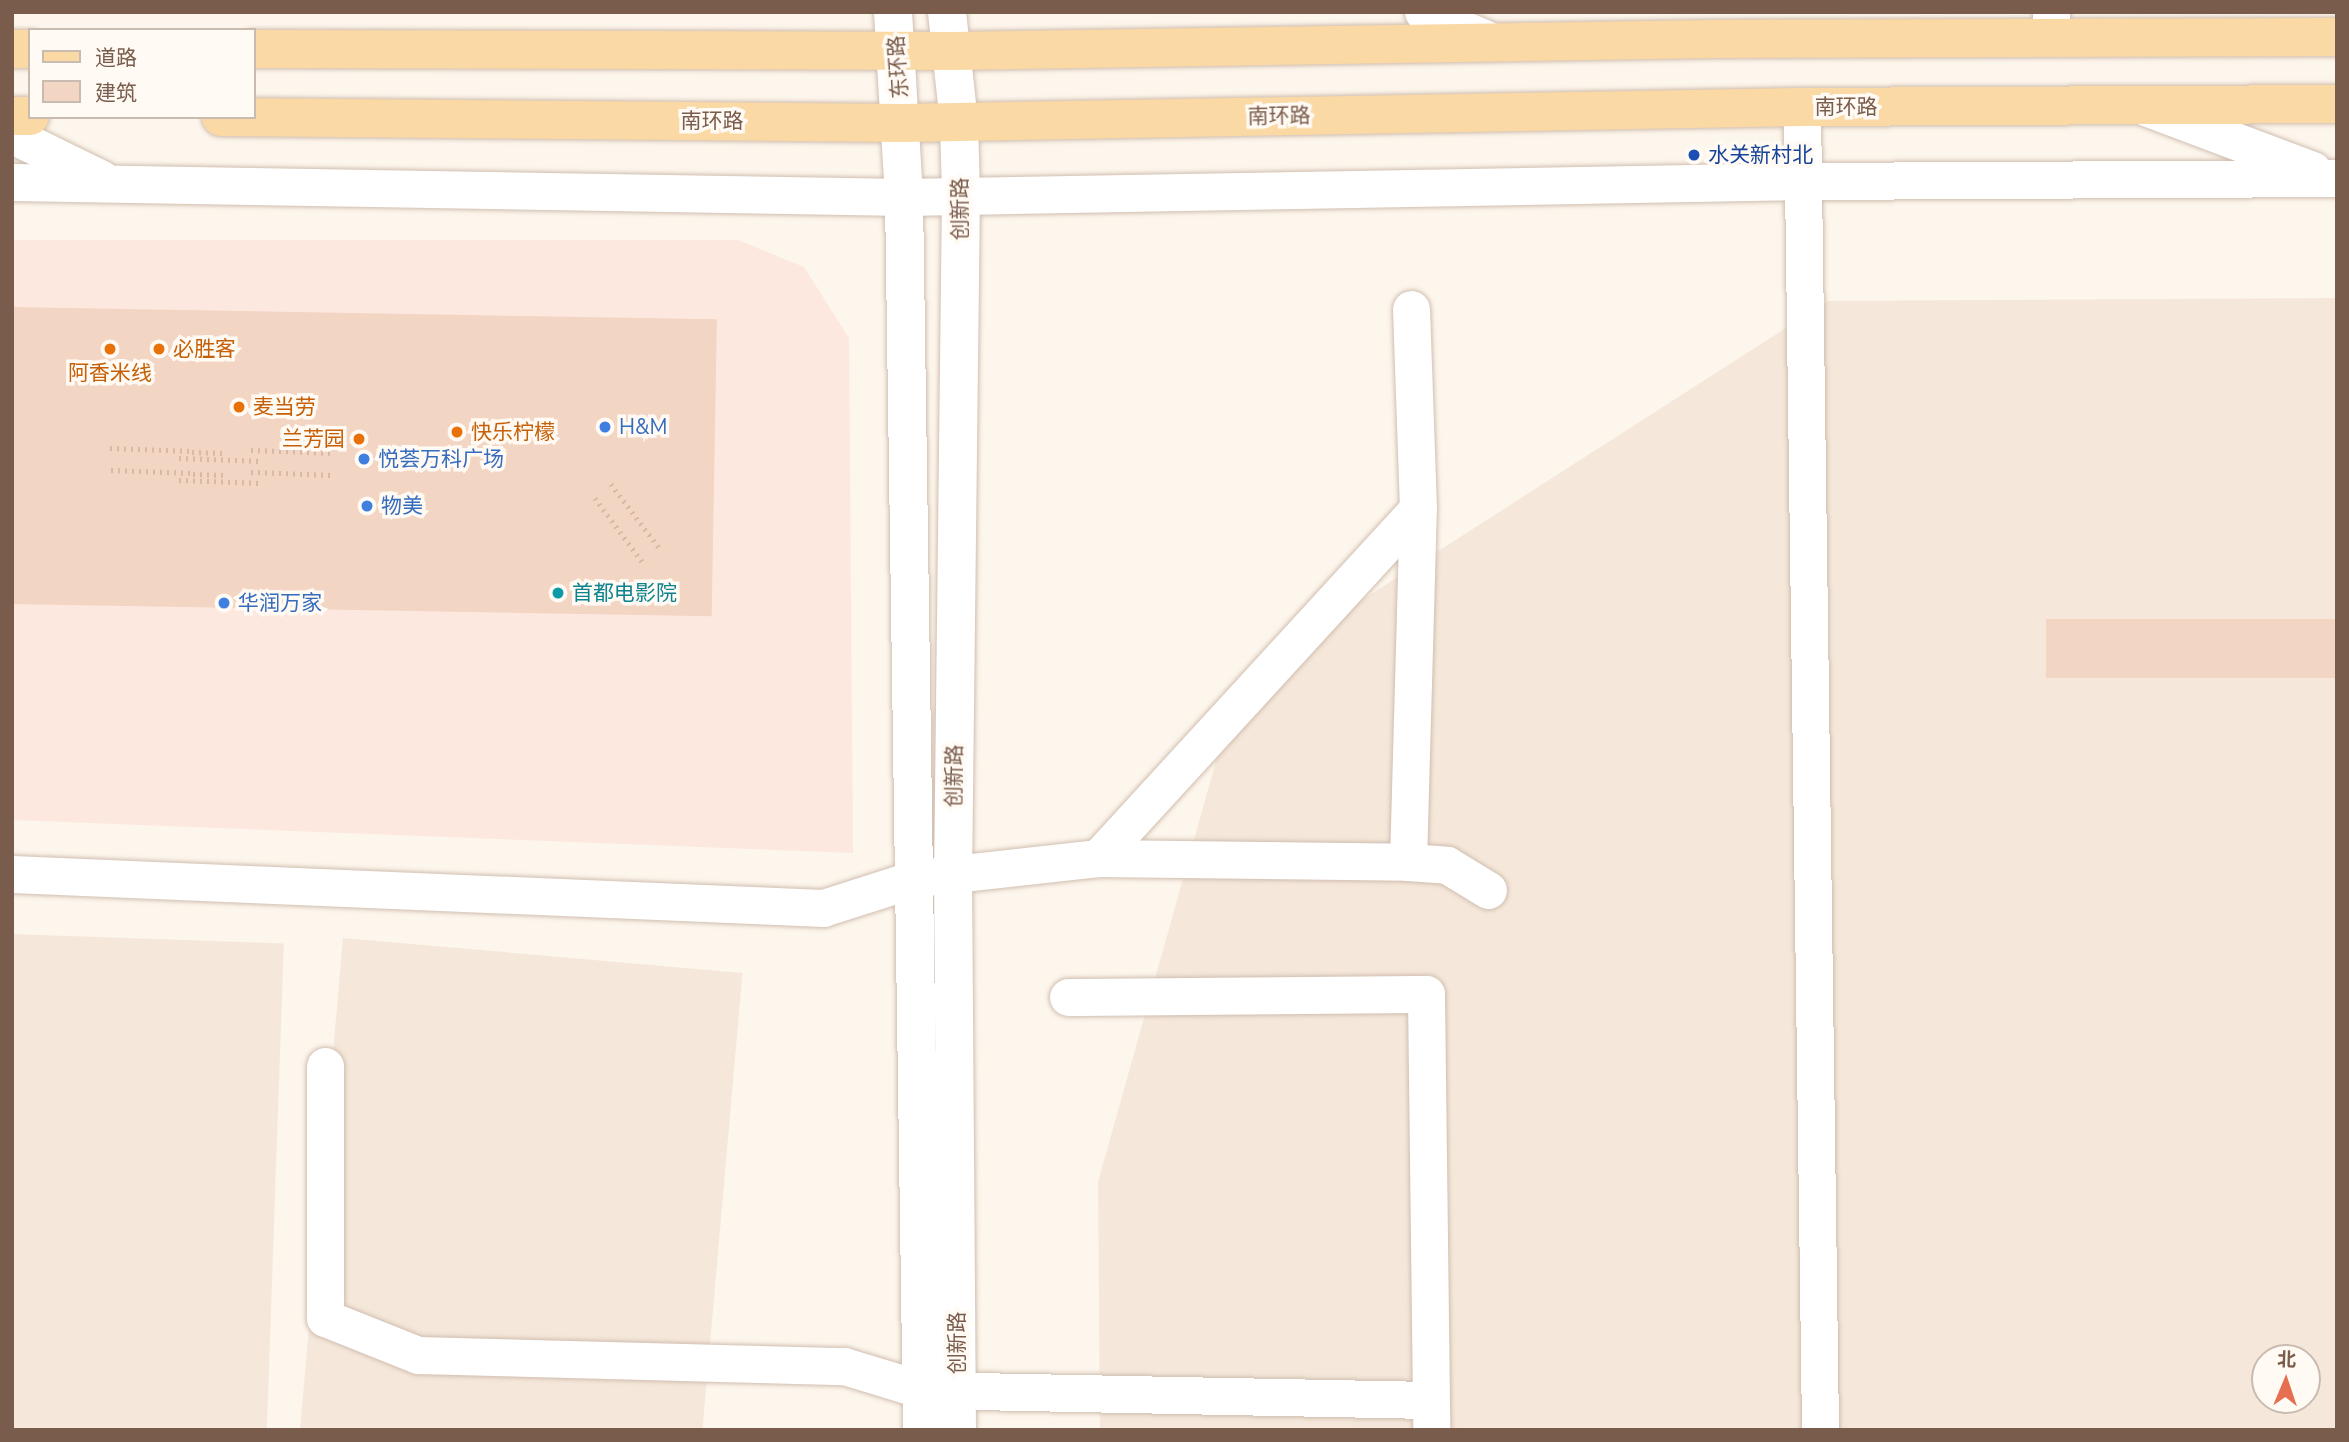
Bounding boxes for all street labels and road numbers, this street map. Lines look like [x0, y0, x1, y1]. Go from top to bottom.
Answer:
street label: 东环路 [883, 35, 913, 99]
street label: 南环路 [1815, 94, 1877, 120]
street label: 南环路 [1247, 103, 1311, 129]
street label: 南环路 [681, 108, 743, 134]
street label: 创新路 [947, 178, 973, 240]
street label: 创新路 [941, 744, 967, 808]
street label: 创新路 [944, 1312, 970, 1374]

